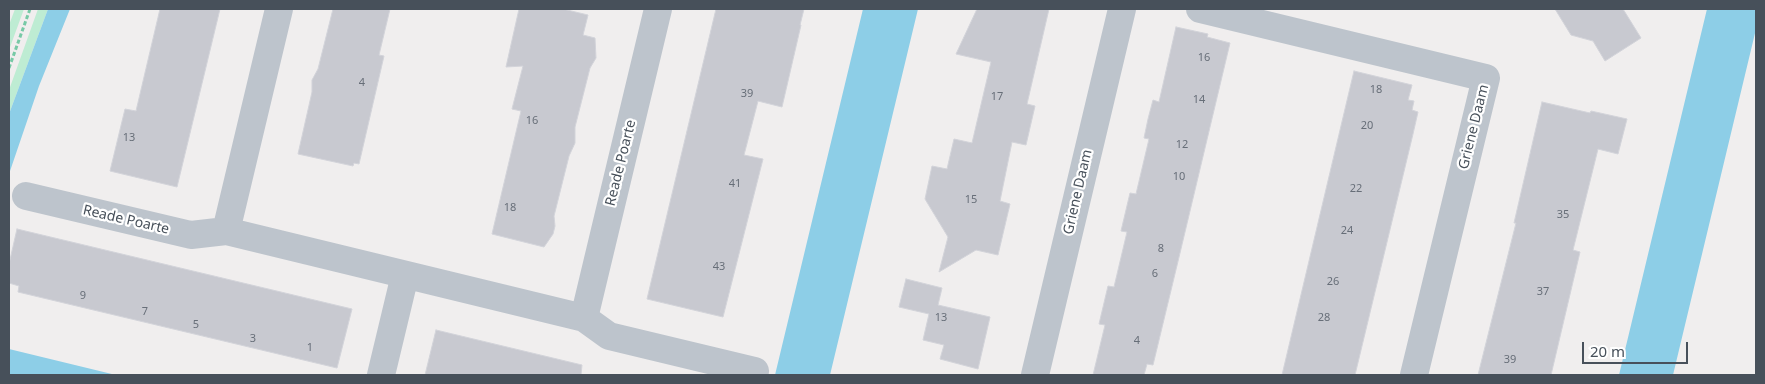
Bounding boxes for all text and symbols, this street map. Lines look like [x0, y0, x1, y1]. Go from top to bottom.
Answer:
house number: 16 [1198, 51, 1210, 65]
house number: 4 [359, 76, 365, 90]
house number: 18 [1370, 83, 1382, 97]
street label: Griene Daam [1455, 83, 1493, 171]
house number: 39 [741, 87, 753, 101]
house number: 17 [991, 90, 1003, 104]
house number: 14 [1193, 93, 1205, 107]
house number: 16 [526, 114, 538, 128]
street label: Reade Poarte [602, 118, 640, 208]
house number: 20 [1361, 119, 1373, 133]
house number: 13 [123, 131, 135, 145]
house number: 12 [1176, 138, 1188, 152]
street label: Griene Daam [1060, 148, 1096, 236]
house number: 10 [1173, 170, 1185, 184]
house number: 41 [729, 177, 741, 191]
house number: 22 [1350, 182, 1362, 196]
house number: 15 [965, 193, 977, 207]
house number: 18 [504, 201, 516, 215]
street label: Reade Poarte [81, 202, 171, 238]
house number: 35 [1557, 208, 1569, 222]
house number: 24 [1341, 224, 1353, 238]
house number: 8 [1158, 242, 1164, 256]
house number: 43 [713, 260, 725, 274]
house number: 6 [1152, 267, 1158, 281]
house number: 26 [1327, 275, 1339, 289]
house number: 37 [1537, 285, 1549, 299]
house number: 9 [80, 289, 86, 303]
house number: 7 [142, 305, 148, 319]
house number: 13 [935, 311, 947, 325]
house number: 28 [1318, 311, 1330, 325]
house number: 5 [193, 318, 199, 332]
house number: 3 [250, 332, 256, 346]
scale bar [1585, 332, 1691, 364]
house number: 4 [1134, 334, 1140, 348]
house number: 1 [307, 341, 313, 355]
text: 20 m [1590, 341, 1625, 361]
house number: 39 [1504, 353, 1516, 367]

